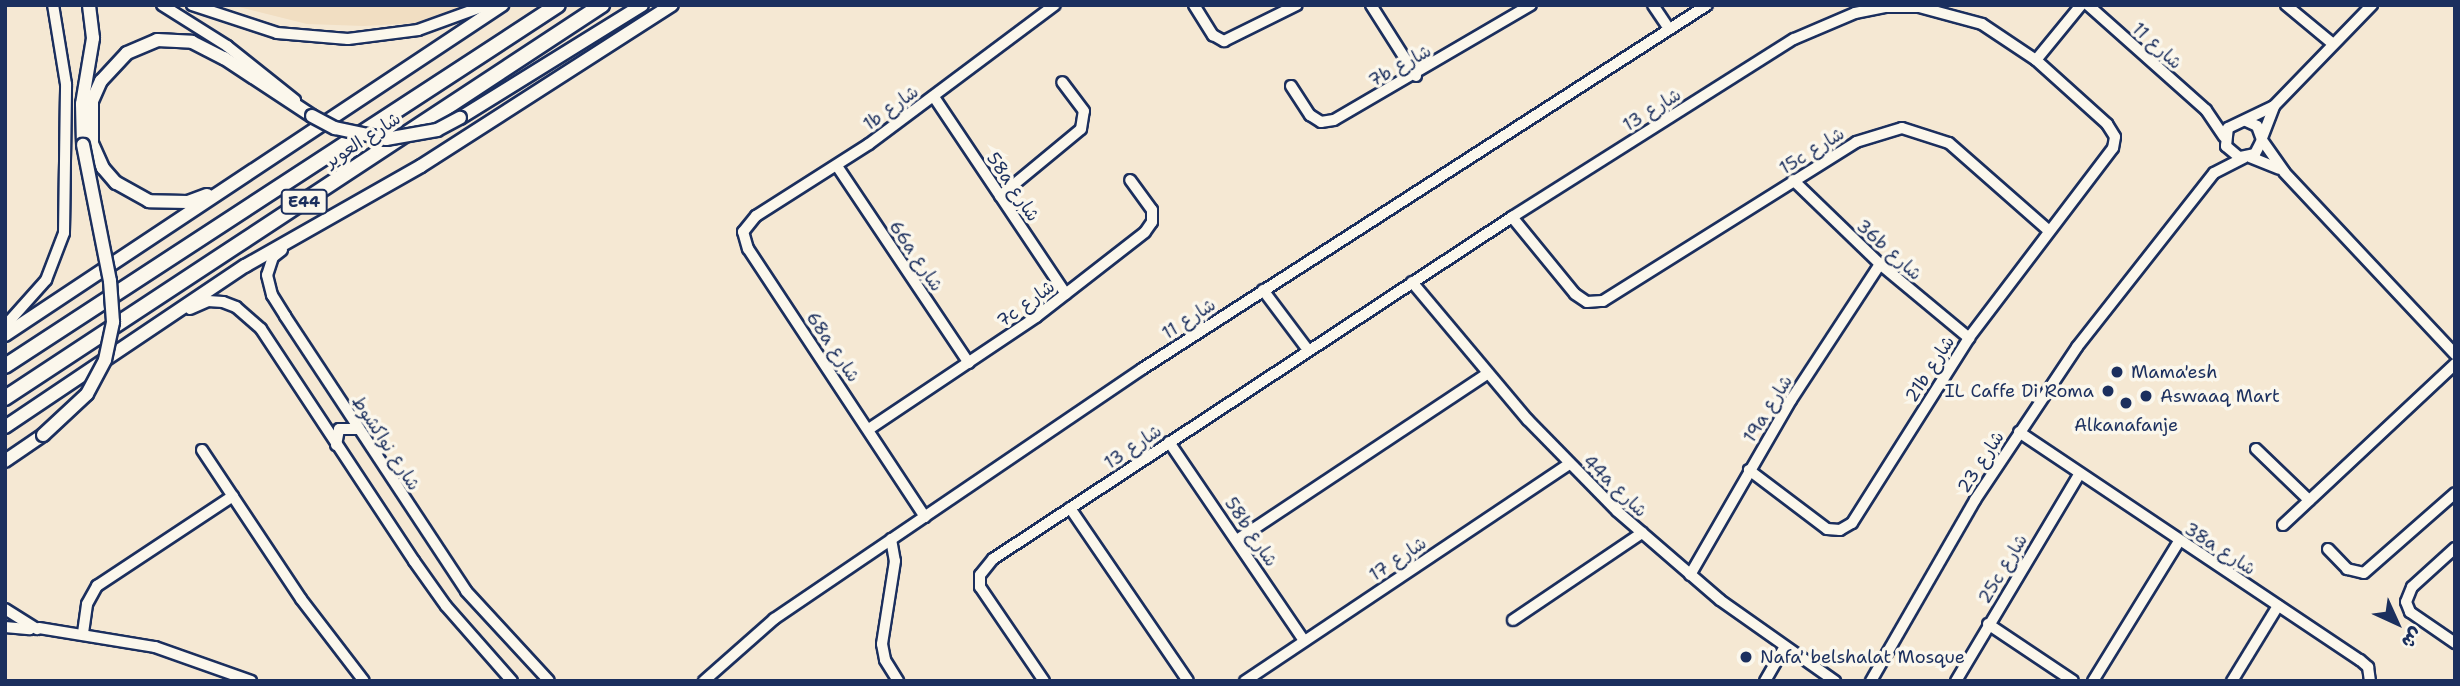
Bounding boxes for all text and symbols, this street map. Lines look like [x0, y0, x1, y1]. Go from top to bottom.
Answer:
street label: شارع 11 [2128, 18, 2186, 74]
street label: 7b شارع [1365, 40, 1435, 92]
street label: 1b شارع [859, 81, 923, 135]
street label: شارع 13 [1619, 84, 1685, 136]
street label: شارع العوير [321, 108, 405, 172]
street label: 15c شارع [1776, 123, 1848, 179]
street label: 58a شارع [982, 148, 1044, 226]
road number: E44 [280, 190, 328, 214]
street label: 36b شارع [1852, 215, 1926, 285]
street label: 66a شارع [884, 216, 948, 296]
street label: 7c شارع [993, 276, 1059, 332]
street label: شارع 11 [1158, 294, 1220, 344]
street label: 68a شارع [802, 308, 864, 386]
street label: 21b شارع [1901, 332, 1959, 406]
place label: Mama'esh [2131, 361, 2217, 383]
marker: Mama'esh [2109, 364, 2125, 380]
street label: 19a شارع [1739, 371, 1797, 447]
place label: IL Caffe Di Roma [1945, 380, 2094, 402]
marker: IL Caffe Di Roma [2100, 383, 2116, 399]
place label: Aswaaq Mart [2160, 385, 2280, 407]
marker: Aswaaq Mart [2138, 388, 2154, 404]
street label: شارع نواكشوط [347, 391, 425, 495]
marker: Alkanafanje [2118, 395, 2134, 411]
place label: Alkanafanje [2074, 414, 2178, 436]
street label: شارع 13 [1100, 420, 1166, 474]
street label: شارع 23 [1953, 427, 2009, 497]
street label: 44a شارع [1578, 450, 1652, 522]
street label: 58b شارع [1220, 493, 1282, 571]
street label: 38a شارع [2180, 518, 2260, 580]
street label: 25c شارع [1974, 530, 2032, 608]
street label: شارع 17 [1365, 532, 1431, 586]
north arrow [2362, 588, 2432, 658]
text: ش [2396, 622, 2428, 654]
place label: Nafa' belshalat Mosque [1760, 646, 1965, 668]
marker: Nafa' belshalat Mosque [1738, 649, 1754, 665]

